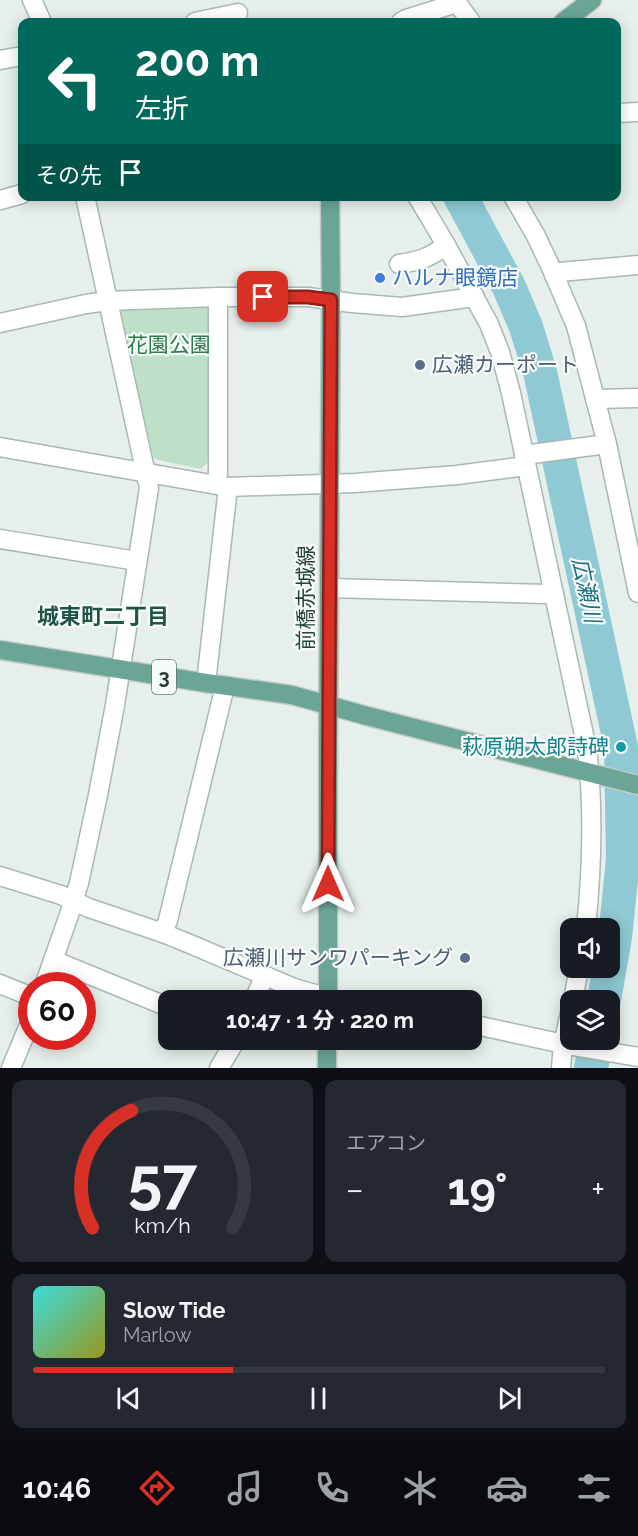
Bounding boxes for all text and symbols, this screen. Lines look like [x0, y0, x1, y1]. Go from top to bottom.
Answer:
text: 200 m [135, 37, 259, 86]
icon: left [36, 42, 114, 120]
text: 左折 [135, 93, 189, 124]
icon: arrive [114, 156, 147, 189]
text: その先 [36, 162, 102, 188]
place label: ハルナ眼鏡店 [392, 265, 518, 290]
pin [237, 271, 288, 322]
marker: ハルナ眼鏡店 [373, 271, 387, 285]
icon: arrive [246, 280, 279, 313]
park label: 花園公園 [127, 332, 211, 357]
place label: 広瀬カーポート [432, 352, 579, 377]
marker: 広瀬カーポート [413, 358, 427, 372]
street label: 前橋赤城線 [293, 546, 318, 651]
water label: 広瀬川 [567, 555, 607, 627]
district label: 城東町二丁目 [37, 603, 169, 629]
road number: 3 [152, 660, 176, 694]
place label: 萩原朔太郎詩碑 [462, 734, 609, 759]
marker: 萩原朔太郎詩碑 [614, 740, 628, 754]
position arrow [296, 852, 360, 916]
map controls [560, 918, 620, 1050]
button: sound [560, 918, 620, 978]
place label: 広瀬川サンワパーキング [223, 945, 453, 970]
marker: 広瀬川サンワパーキング [458, 951, 472, 965]
speed limit sign: 60 [18, 972, 96, 1050]
button: layers [560, 990, 620, 1050]
text: 10:47 · 1 分 · 220 m [226, 1007, 414, 1033]
text: エアコン [346, 1131, 426, 1155]
text: 57 [128, 1143, 198, 1217]
text: 19° [447, 1163, 508, 1216]
text: − [346, 1170, 364, 1209]
text: + [591, 1170, 605, 1209]
text: km/h [134, 1213, 191, 1238]
text: Slow Tide [123, 1297, 225, 1323]
text: Marlow [123, 1323, 192, 1347]
icon: previous [112, 1382, 145, 1415]
icon: pause [302, 1382, 335, 1415]
icon: next [493, 1382, 526, 1415]
icon: directions [136, 1467, 178, 1509]
icon: music [224, 1467, 266, 1509]
icon: phone [311, 1467, 353, 1509]
icon: climate [399, 1467, 441, 1509]
icon: car [486, 1467, 528, 1509]
icon: filters [573, 1467, 615, 1509]
text: 10:46 [23, 1473, 91, 1504]

